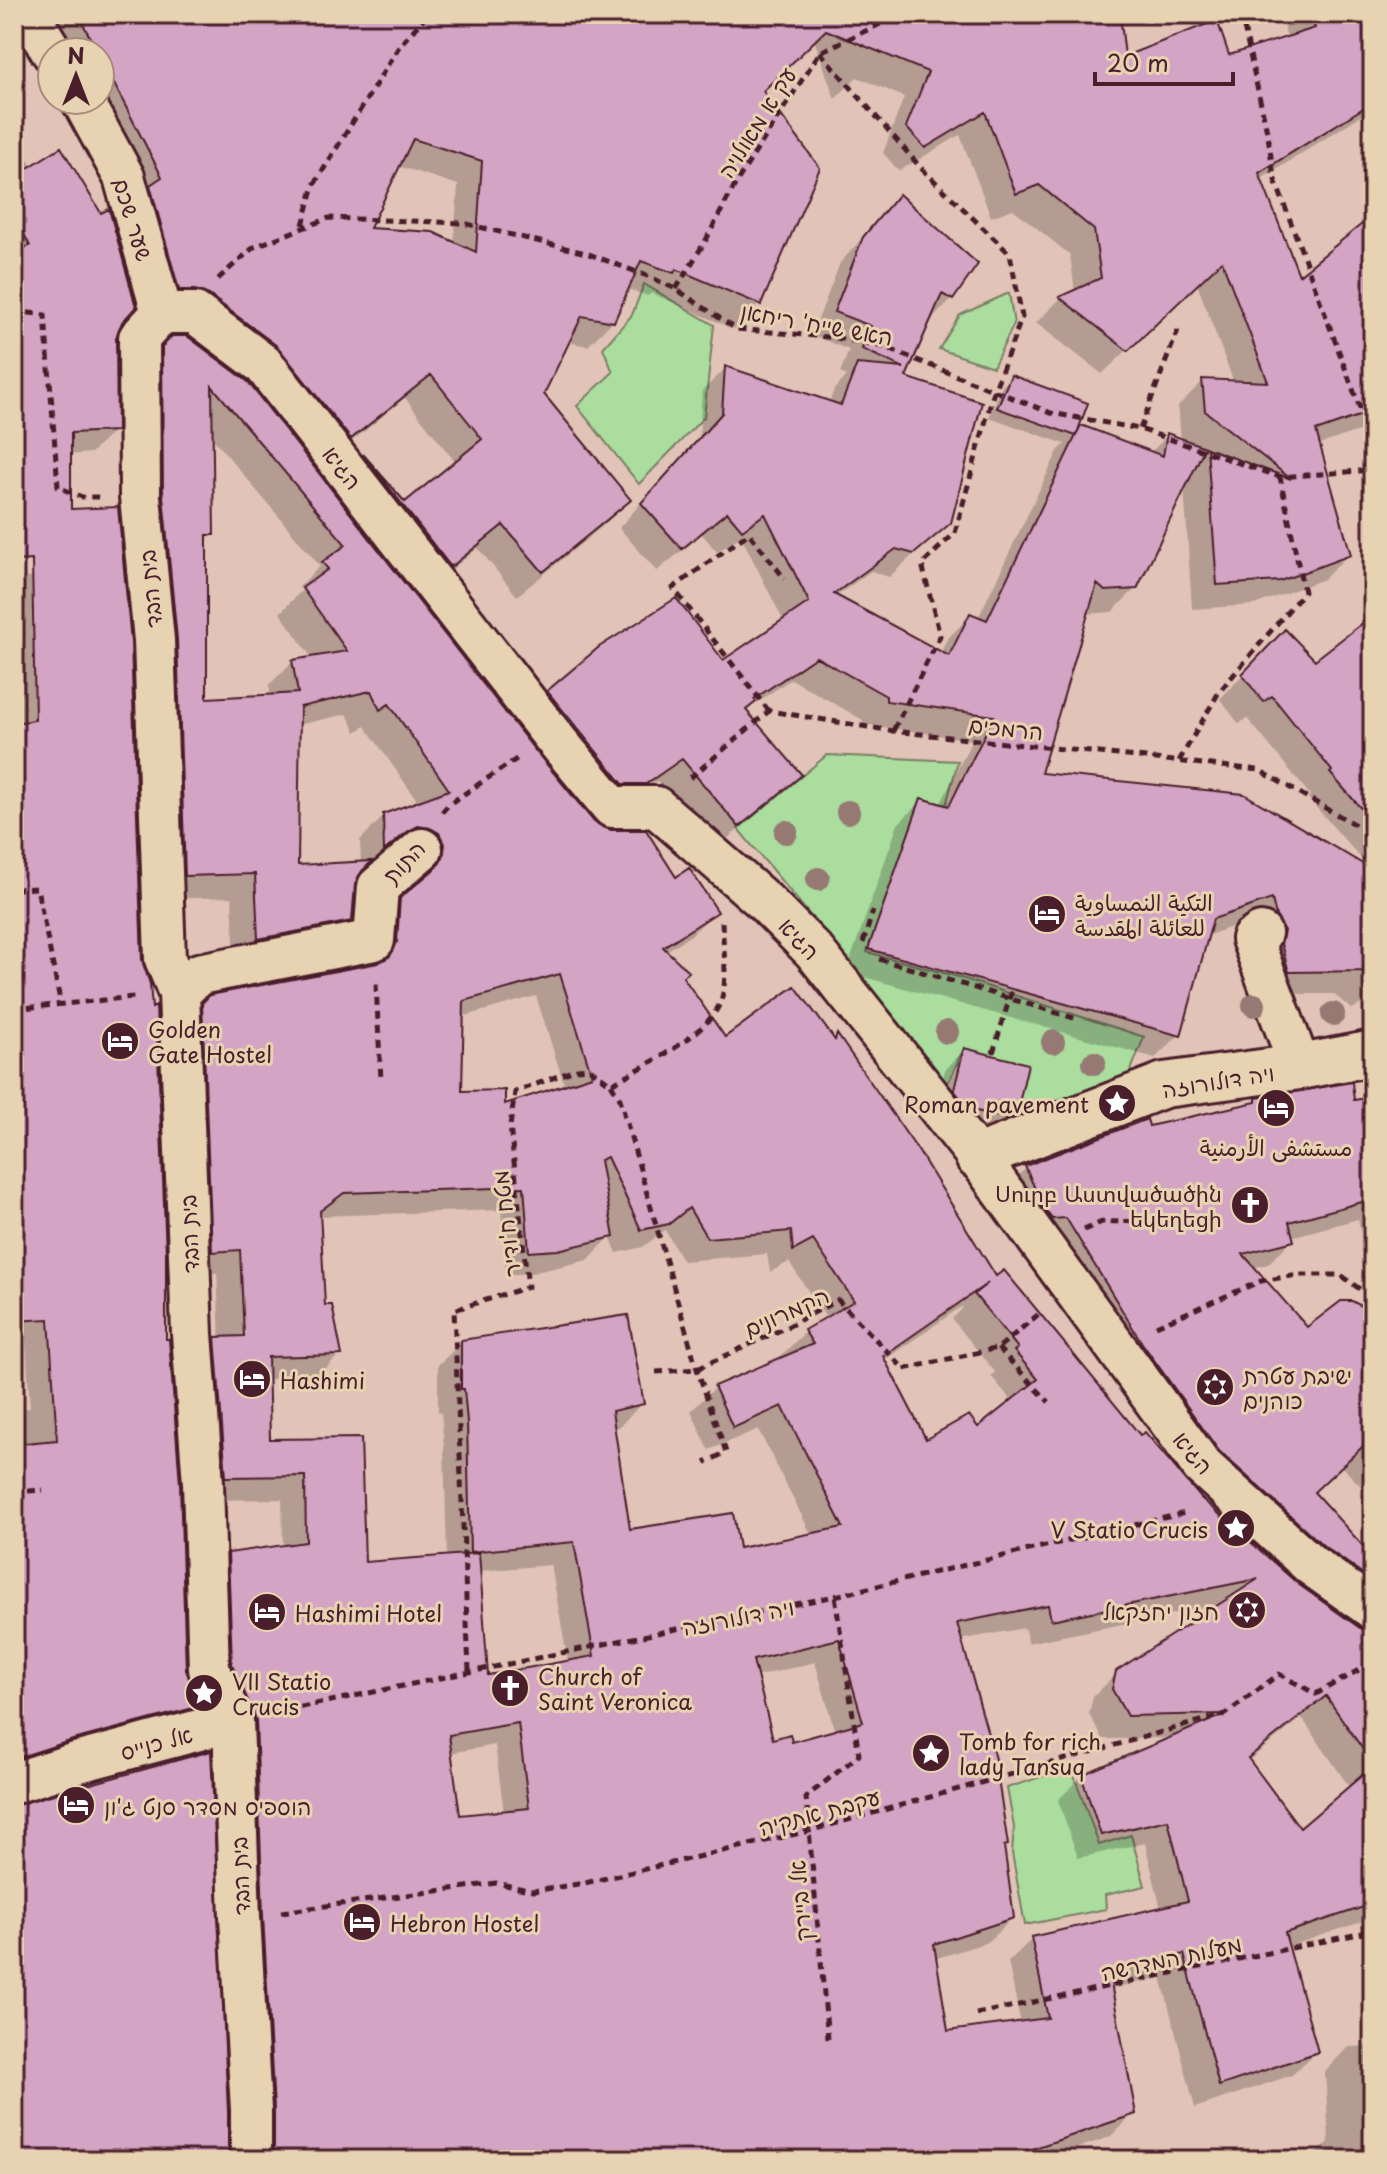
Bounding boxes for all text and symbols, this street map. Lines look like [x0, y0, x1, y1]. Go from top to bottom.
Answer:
north arrow [36, 36, 116, 116]
scale bar [1095, 36, 1233, 86]
text: N [67, 38, 85, 71]
text: 20 m [1107, 44, 1169, 80]
street label: עק א מאולויה [709, 60, 803, 184]
street label: שער שכם [106, 173, 162, 265]
street label: האש שייח' ריחאן [738, 293, 896, 353]
street label: הגיא [315, 438, 371, 496]
street label: בית הבד [129, 548, 169, 630]
street label: הרמכים [967, 707, 1045, 747]
street label: התות [374, 832, 432, 890]
place label: التكية النمساوية للعائلة المقدسة [1075, 885, 1213, 943]
hotel icon: التكية النمساوية للعائلة المقدسة [1026, 893, 1068, 935]
street label: הגיא [772, 909, 828, 967]
place label: Golden Gate Hostel [148, 1012, 272, 1070]
hotel icon: Golden Gate Hostel [99, 1020, 141, 1062]
street label: ויה דולורוזה [1160, 1055, 1276, 1105]
place icon: Roman pavement [1096, 1082, 1138, 1124]
place label: Roman pavement [904, 1087, 1089, 1120]
hotel icon: مستشفى الأرمنية [1255, 1087, 1297, 1129]
place label: مستشفى الأرمنية [1200, 1130, 1352, 1163]
street label: מטח ח'ודיר [482, 1169, 528, 1279]
place label: Սուրբ Աստվածածին եկեղեցի [995, 1176, 1222, 1234]
church icon: Սուրբ Աստվածածին եկեղեցի [1229, 1184, 1271, 1226]
street label: בית הבד [170, 1194, 206, 1274]
street label: הקמרונים [738, 1278, 834, 1344]
hotel icon: Hashimi [231, 1358, 273, 1400]
place label: ישיבת עטרת כוהנים [1242, 1358, 1352, 1416]
place label: Hashimi [280, 1363, 365, 1396]
synagogue icon: ישיבת עטרת כוהנים [1194, 1366, 1236, 1408]
street label: הגיא [1166, 1423, 1222, 1481]
place icon: V Statio Crucis [1215, 1507, 1257, 1549]
place label: V Statio Crucis [1051, 1512, 1208, 1545]
street label: ויה דולורוזה [679, 1589, 797, 1643]
synagogue icon: חזון יחזקאל [1226, 1589, 1268, 1631]
hotel icon: Hashimi Hotel [246, 1591, 288, 1633]
place label: חזון יחזקאל [1103, 1594, 1219, 1627]
place label: Hashimi Hotel [295, 1596, 442, 1629]
place label: Church of Saint Veronica [538, 1659, 692, 1717]
place label: VII Statio Crucis [232, 1664, 331, 1722]
church icon: Church of Saint Veronica [489, 1667, 531, 1709]
place icon: VII Statio Crucis [183, 1672, 225, 1714]
street label: אל כנייס [116, 1717, 196, 1767]
place label: Tomb for rich lady Tansuq [959, 1724, 1101, 1782]
place icon: Tomb for rich lady Tansuq [910, 1732, 952, 1774]
street label: עקבת אתקיה [755, 1779, 884, 1843]
hotel icon: הוספיס מסדר סנט ג'ון [55, 1784, 97, 1826]
place label: הוספיס מסדר סנט ג'ון [104, 1789, 311, 1822]
street label: בית הבד [221, 1836, 257, 1916]
street label: אל ביירק [779, 1859, 819, 1943]
hotel icon: Hebron Hostel [341, 1901, 383, 1943]
place label: Hebron Hostel [390, 1906, 539, 1939]
street label: מעלות המדרשה [1097, 1926, 1245, 1988]

